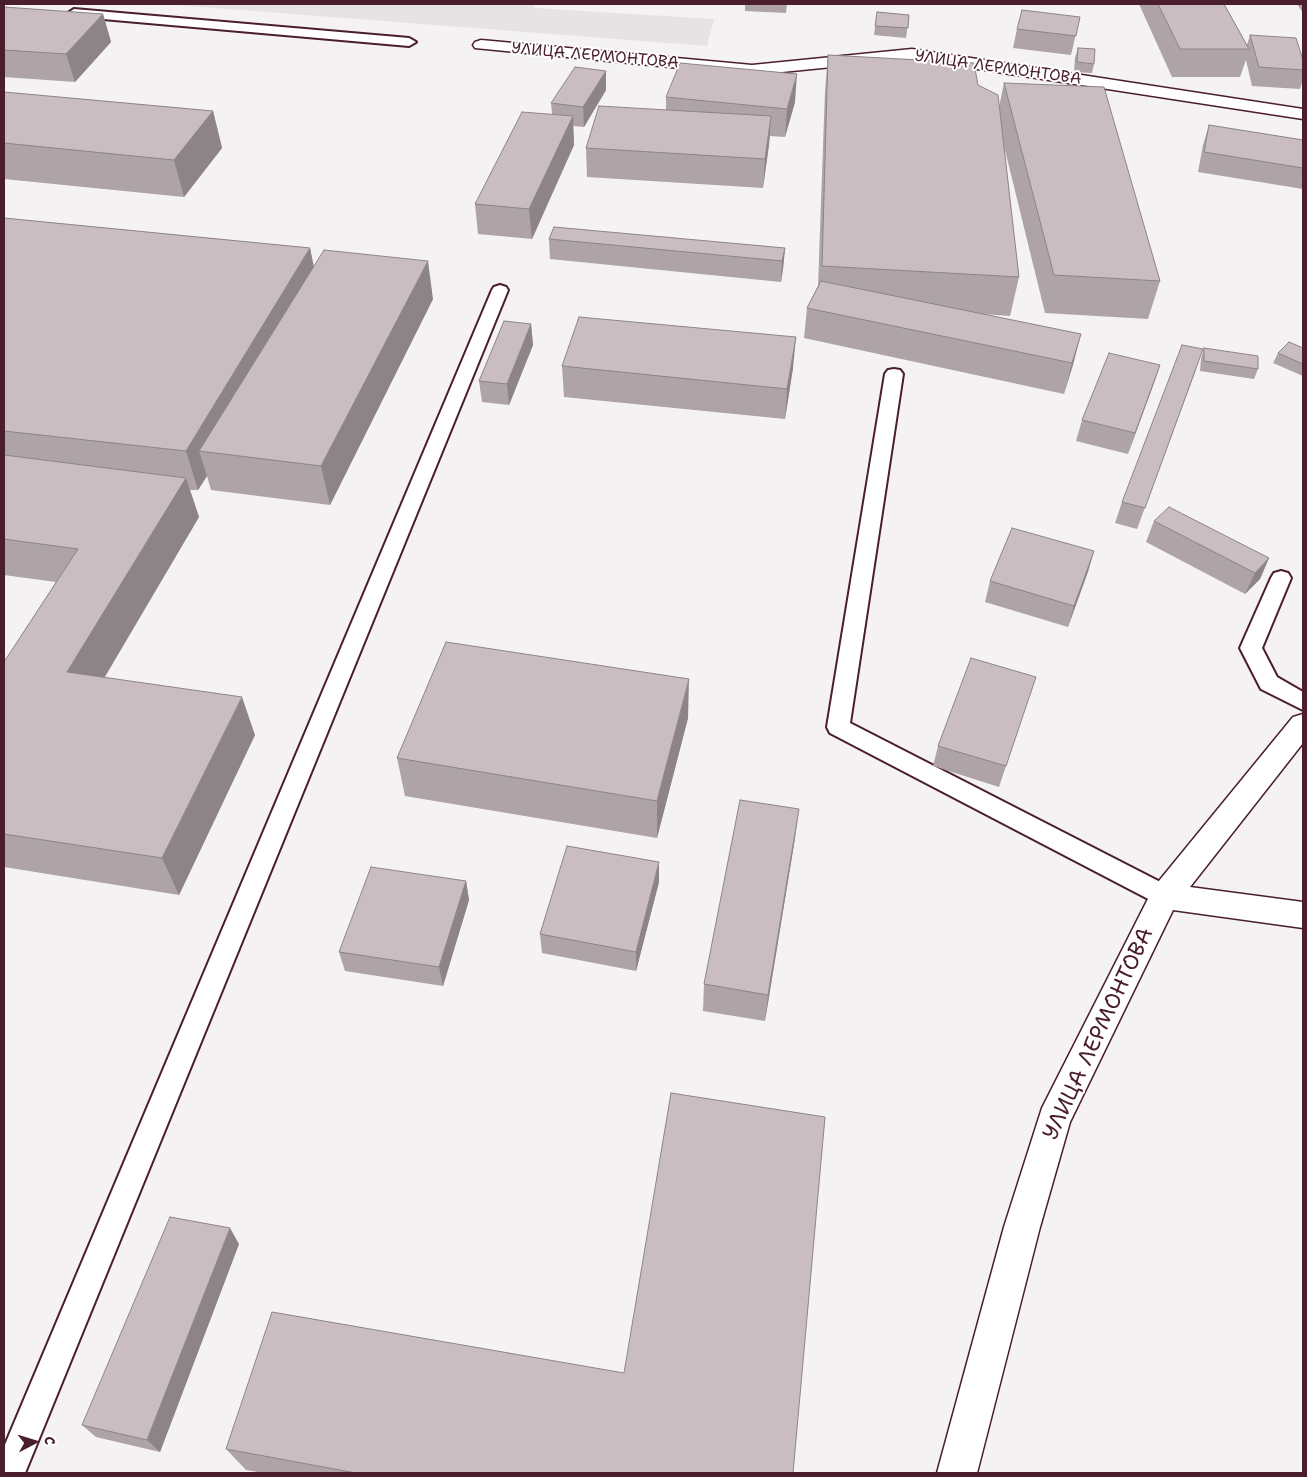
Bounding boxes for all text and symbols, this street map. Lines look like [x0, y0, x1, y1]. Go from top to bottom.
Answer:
street label: УЛИЦА ЛЕРМОНТОВА [510, 39, 680, 73]
street label: УЛИЦА ЛЕРМОНТОВА [913, 47, 1083, 89]
street label: УЛИЦА ЛЕРМОНТОВА [1038, 924, 1160, 1144]
north arrow [10, 1417, 60, 1467]
text: С [41, 1436, 59, 1446]

